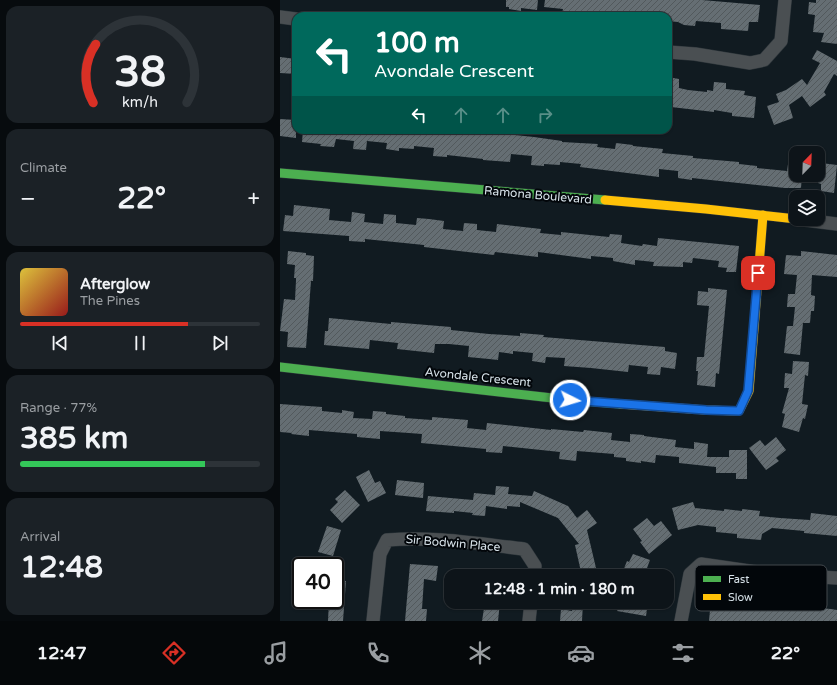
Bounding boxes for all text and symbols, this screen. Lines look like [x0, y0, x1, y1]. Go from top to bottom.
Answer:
text: 100 m [374, 26, 460, 60]
icon: left [308, 28, 360, 80]
text: 38 [114, 47, 166, 97]
text: Avondale Crescent [374, 60, 534, 82]
text: km/h [122, 93, 158, 110]
icon: left [408, 104, 430, 126]
icon: ahead [450, 104, 472, 126]
icon: ahead [492, 104, 514, 126]
icon: right [534, 104, 556, 126]
north arrow [789, 146, 825, 182]
map controls [789, 146, 825, 226]
text: Climate [20, 160, 67, 176]
text: 22° [117, 180, 166, 217]
street label: Ramona Boulevard [483, 183, 593, 207]
text: − [20, 186, 36, 212]
text: + [248, 186, 260, 212]
button: layers [789, 190, 825, 226]
pin [741, 256, 775, 290]
icon: arrive [747, 262, 769, 284]
text: Afterglow [80, 275, 150, 293]
text: The Pines [80, 293, 140, 309]
icon: previous [49, 332, 71, 354]
icon: pause [129, 332, 151, 354]
icon: next [209, 332, 231, 354]
street label: Avondale Crescent [424, 364, 532, 390]
position arrow [549, 379, 591, 421]
text: Range · 77% [20, 400, 97, 416]
text: 385 km [20, 420, 128, 457]
text: Arrival [20, 529, 60, 545]
street label: Sir Bodwin Place [405, 532, 501, 554]
text: 12:48 [20, 549, 103, 586]
speed limit sign: 40 [292, 557, 344, 609]
legend [695, 565, 827, 611]
text: Fast [728, 573, 749, 586]
text: 12:48 · 1 min · 180 m [484, 580, 634, 598]
text: Slow [728, 591, 753, 604]
icon: directions [160, 639, 188, 667]
icon: music [262, 639, 290, 667]
icon: phone [364, 639, 392, 667]
icon: climate [466, 639, 494, 667]
icon: car [567, 639, 595, 667]
icon: filters [669, 639, 697, 667]
text: 12:47 [37, 642, 87, 664]
text: 22° [771, 642, 800, 664]

